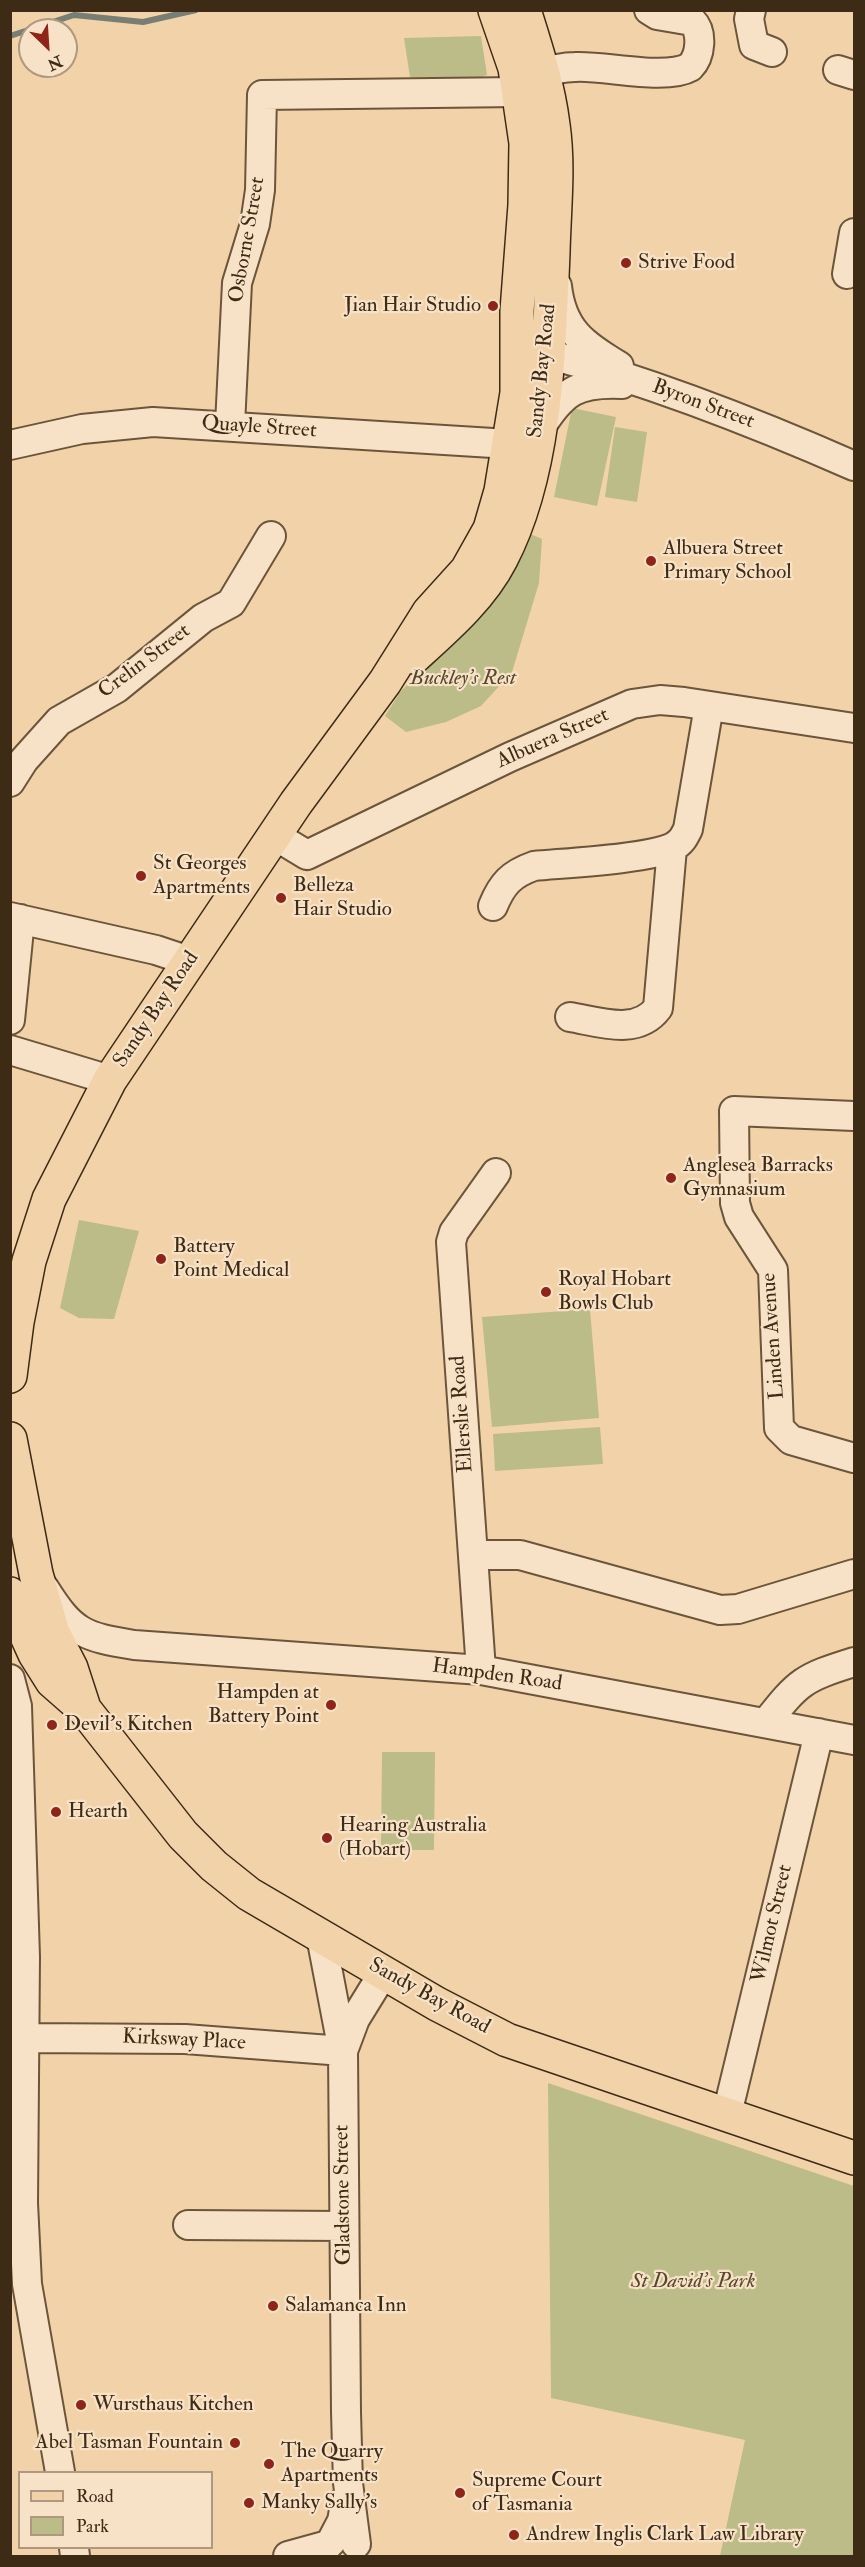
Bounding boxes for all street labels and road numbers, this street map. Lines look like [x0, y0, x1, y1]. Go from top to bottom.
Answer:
street label: Osborne Street [225, 175, 271, 305]
street label: Sandy Bay Road [523, 303, 563, 439]
street label: Byron Street [649, 375, 757, 435]
street label: Quayle Street [201, 411, 317, 445]
street label: Crelin Street [94, 619, 196, 705]
street label: Albuera Street [493, 703, 613, 775]
street label: Sandy Bay Road [109, 947, 205, 1073]
street label: Linden Avenue [757, 1272, 791, 1400]
street label: Ellerslie Road [446, 1355, 480, 1473]
street label: Hampden Road [430, 1654, 564, 1698]
street label: Wilmot Street [747, 1862, 799, 1986]
street label: Sandy Bay Road [364, 1953, 494, 2041]
street label: Kirksway Place [122, 2025, 246, 2057]
street label: Gladstone Street [330, 2124, 358, 2266]

